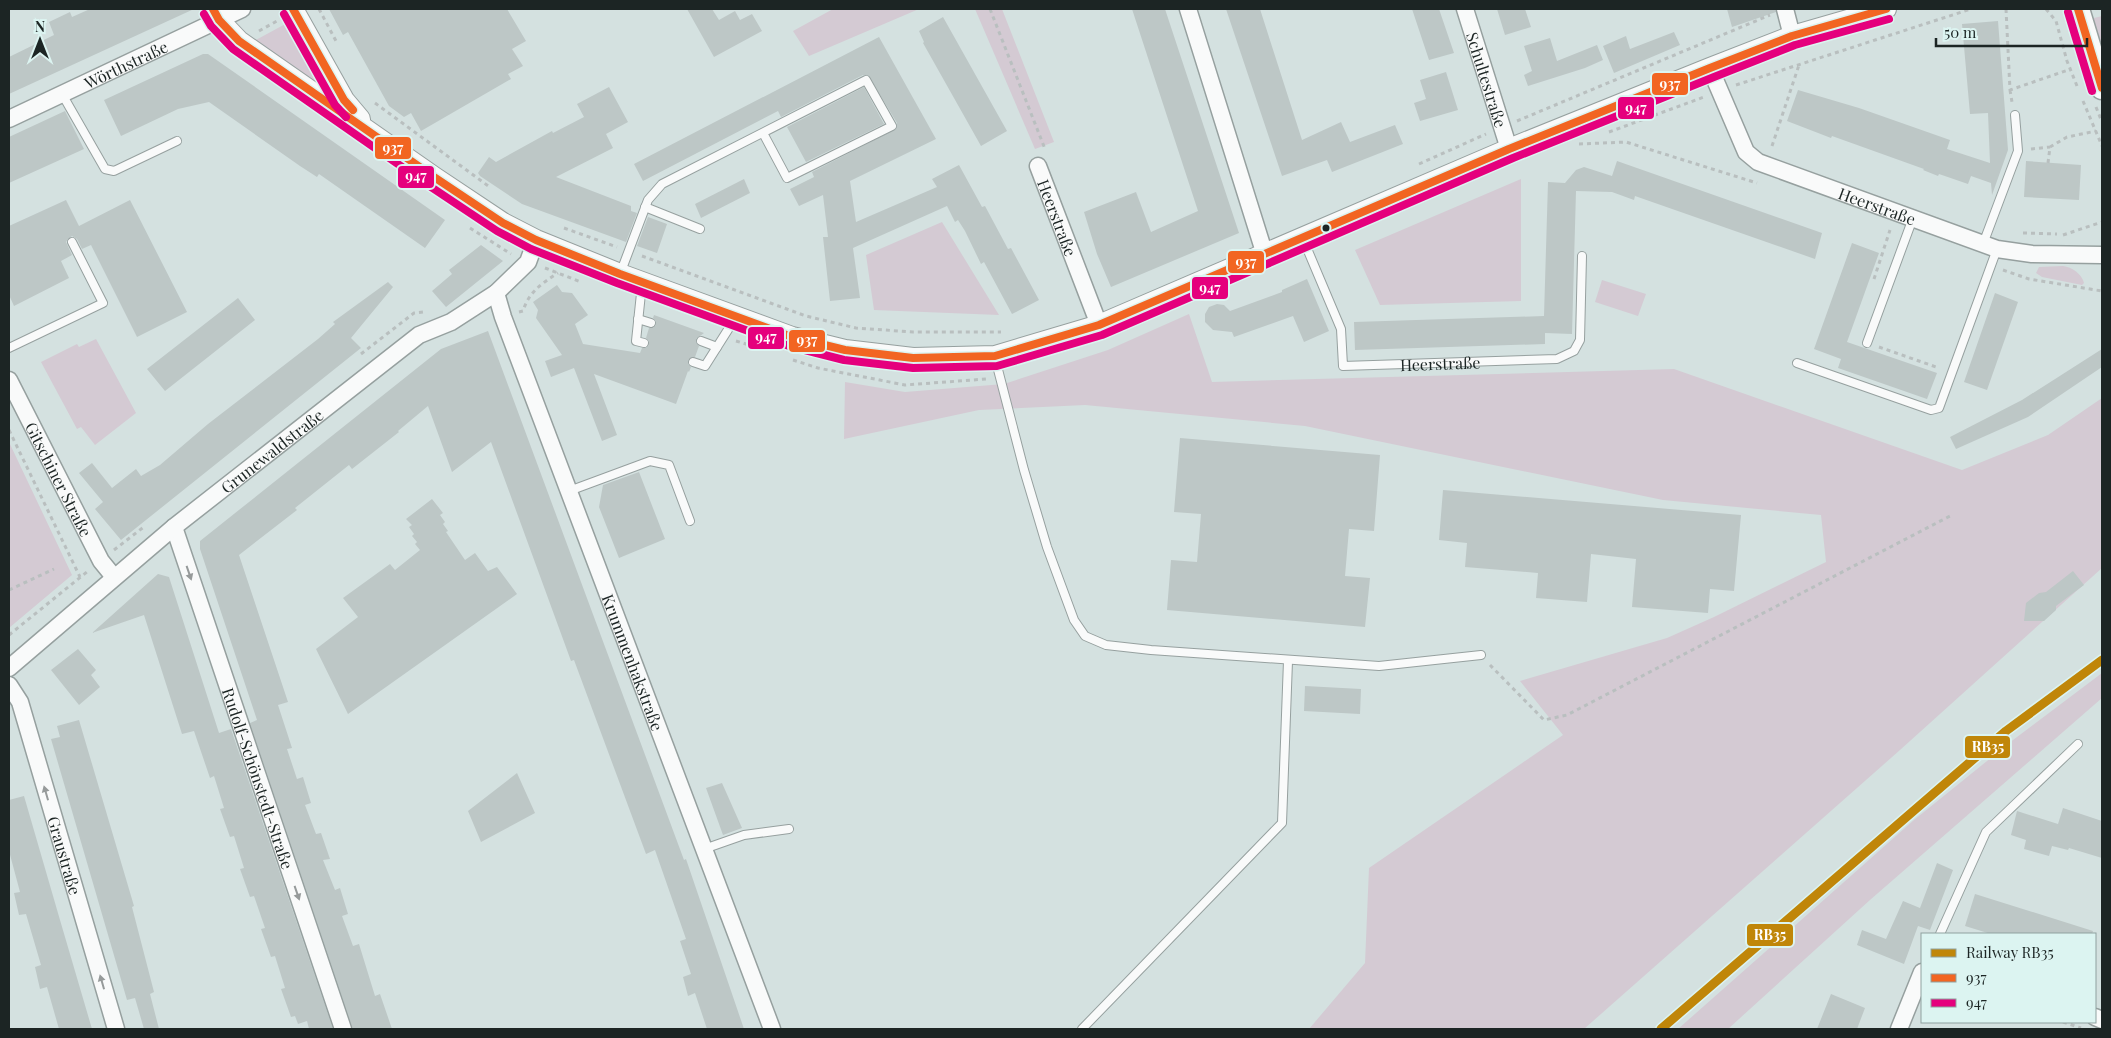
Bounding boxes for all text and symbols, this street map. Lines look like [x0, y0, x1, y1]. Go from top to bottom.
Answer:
north arrow [15, 15, 65, 65]
scale bar [1936, 15, 2087, 47]
text: N [35, 17, 45, 36]
text: 50 m [1944, 22, 1977, 42]
street label: Schultestraße [1462, 29, 1512, 130]
street label: Wörthstraße [80, 35, 171, 93]
line badge: 937 [1651, 72, 1689, 96]
text: 937 [1660, 74, 1681, 93]
line badge: 947 [1617, 96, 1655, 120]
text: 947 [1625, 98, 1647, 117]
line badge: 937 [374, 136, 412, 160]
text: 937 [383, 138, 404, 157]
line badge: 947 [397, 165, 435, 189]
text: 947 [405, 166, 427, 185]
street label: Heerstraße [1033, 176, 1082, 259]
street label: Heerstraße [1836, 182, 1919, 229]
unlabelled marker [1321, 223, 1331, 233]
line badge: 937 [1227, 250, 1265, 274]
text: 937 [1236, 252, 1257, 271]
line badge: 947 [1191, 276, 1229, 300]
text: 947 [1199, 278, 1221, 297]
line badge: 947 [747, 326, 785, 350]
text: 947 [755, 327, 777, 346]
line badge: 937 [788, 329, 826, 353]
text: 937 [797, 330, 818, 349]
street label: Heerstraße [1400, 351, 1481, 375]
street label: Grunewaldstraße [216, 404, 327, 497]
street label: Gitschiner Straße [21, 418, 97, 540]
one-way arrow [186, 566, 194, 581]
street label: Krummenhakstraße [598, 591, 669, 734]
street label: Rudolf-Schönstedt-Straße [218, 685, 299, 872]
line badge: RB35 [1964, 735, 2011, 759]
text: RB35 [1972, 737, 2004, 756]
one-way arrow [42, 785, 50, 800]
street label: Graustraße [44, 813, 86, 897]
one-way arrow [293, 886, 301, 901]
line badge: RB35 [1746, 923, 1794, 947]
text: RB35 [1754, 925, 1786, 944]
legend [1921, 933, 2096, 1023]
text: Railway RB35 [1966, 942, 2054, 962]
text: 937 [1966, 967, 1987, 987]
one-way arrow [98, 975, 106, 990]
text: 947 [1966, 992, 1987, 1012]

